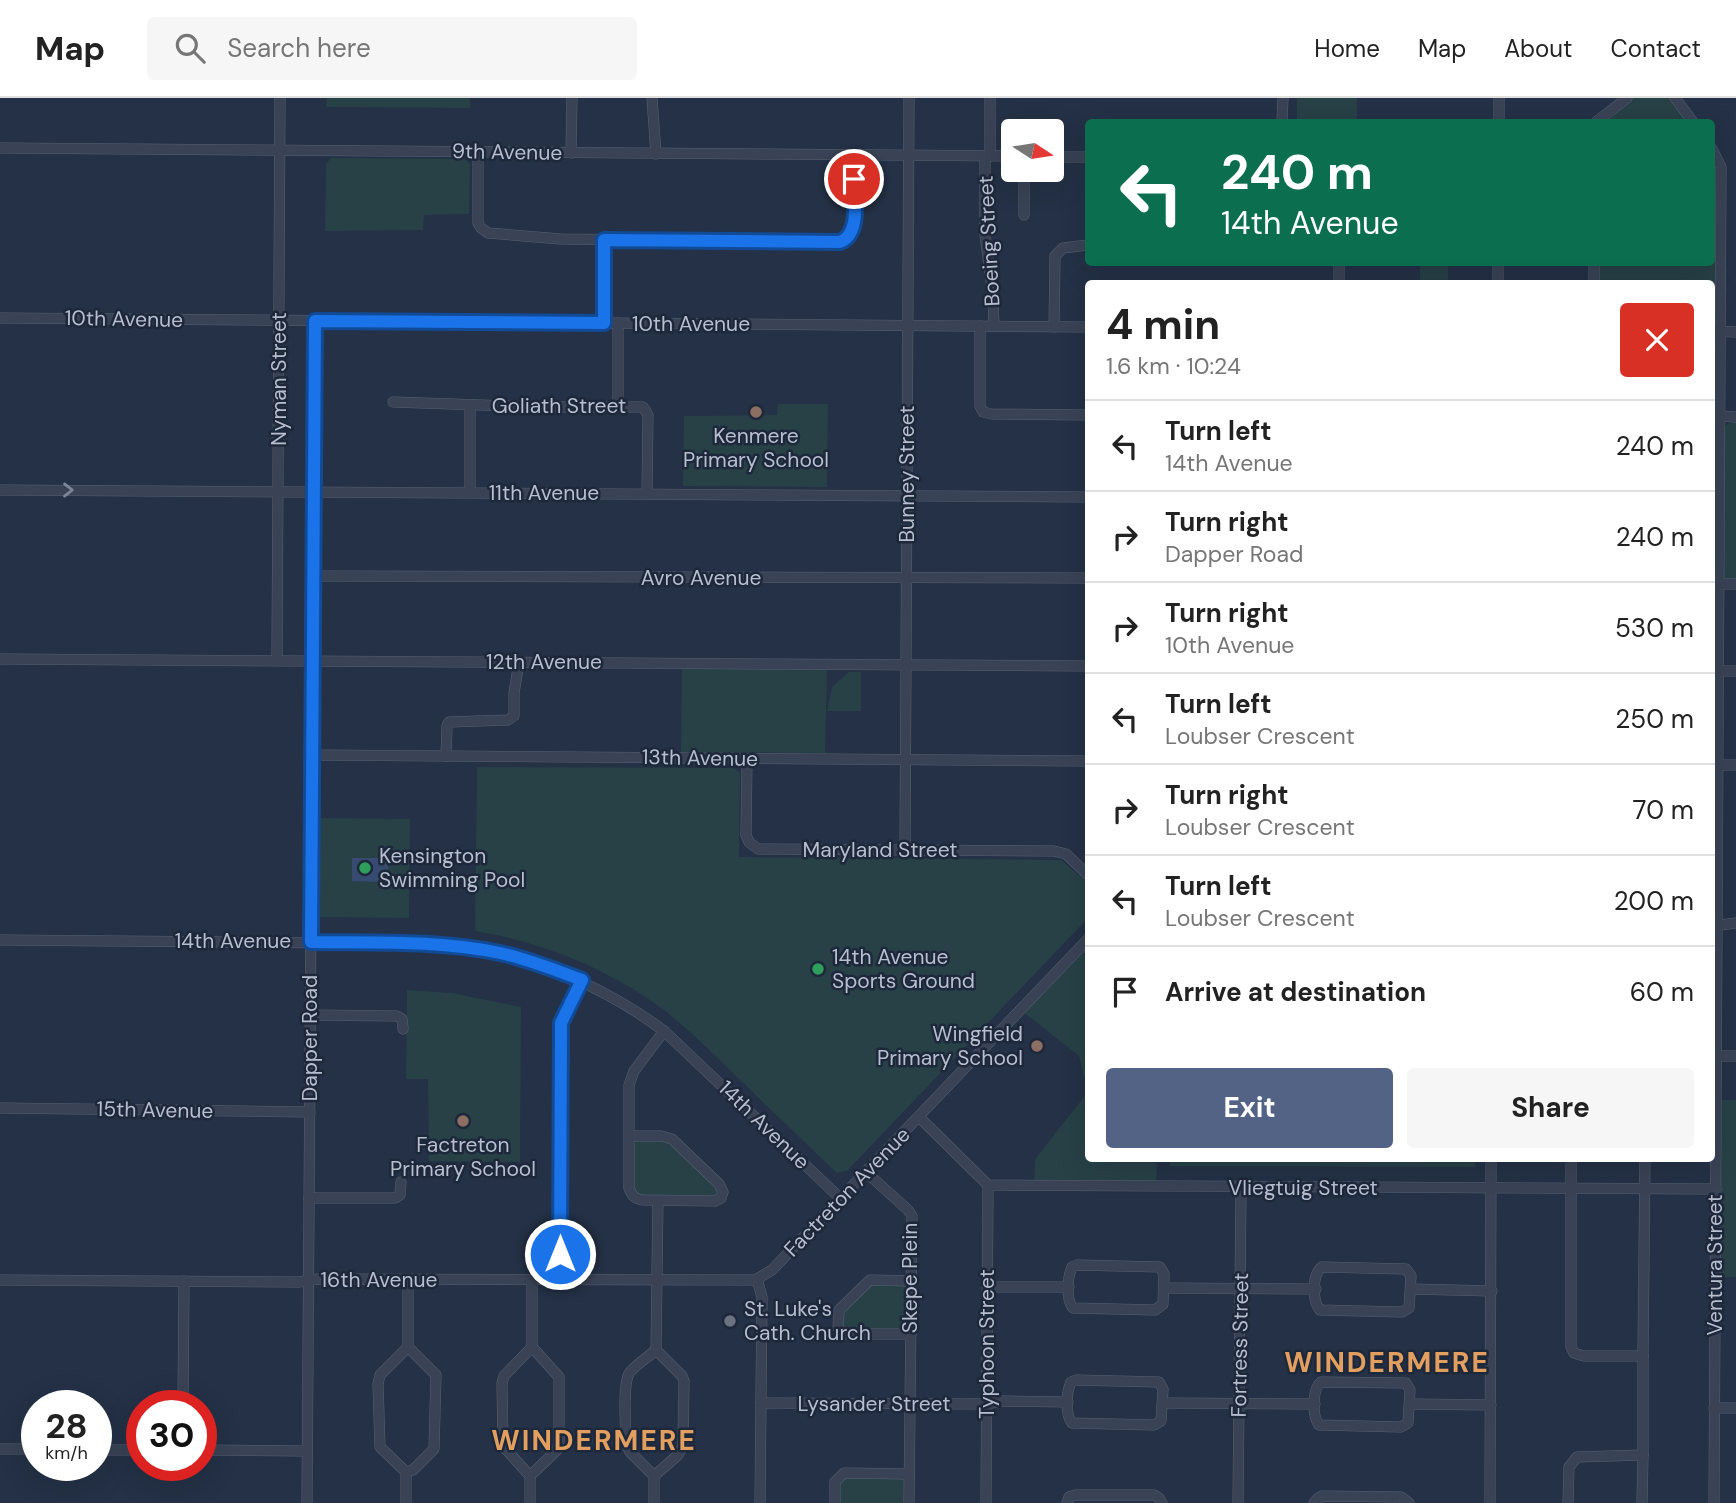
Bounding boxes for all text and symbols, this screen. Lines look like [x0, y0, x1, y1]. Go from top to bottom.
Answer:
search box [147, 17, 637, 80]
text: Map [35, 27, 105, 70]
icon: search [171, 29, 209, 67]
text: Search here [227, 31, 371, 65]
text: Home [1314, 33, 1380, 64]
text: Map [1418, 33, 1466, 64]
text: About [1504, 33, 1573, 64]
text: Contact [1611, 33, 1701, 64]
north arrow [1001, 119, 1064, 182]
map controls [1001, 119, 1064, 182]
street label: 9th Avenue [452, 137, 563, 167]
text: 240 m [1221, 140, 1373, 204]
icon: left [1106, 147, 1197, 238]
pin [824, 149, 884, 209]
icon: arrive [835, 160, 873, 198]
street label: Boeing Street [972, 175, 1006, 307]
text: 14th Avenue [1221, 202, 1399, 244]
text: 4 min [1106, 297, 1220, 352]
button: close [1620, 303, 1694, 377]
street label: 10th Avenue [65, 304, 183, 334]
street label: 10th Avenue [632, 310, 750, 338]
street label: Nyman Street [265, 312, 293, 446]
text: 1.6 km · 10:24 [1106, 351, 1241, 381]
street label: Goliath Street [492, 392, 626, 420]
marker: Kenmere Primary School [748, 404, 764, 420]
street label: Bunney Street [893, 405, 921, 543]
text: Turn left [1165, 414, 1272, 448]
place label: Kenmere Primary School [683, 422, 829, 474]
icon: left [1106, 427, 1144, 465]
text: 240 m [1616, 429, 1694, 463]
text: 14th Avenue [1165, 448, 1293, 478]
street label: 11th Avenue [489, 479, 599, 507]
one-way arrow [63, 482, 74, 498]
text: Turn right [1165, 505, 1289, 539]
icon: right [1106, 518, 1144, 556]
text: 240 m [1616, 520, 1694, 554]
text: Dapper Road [1165, 539, 1303, 569]
street label: Avro Avenue [641, 564, 761, 592]
text: Turn right [1165, 596, 1289, 630]
icon: right [1106, 609, 1144, 647]
text: 530 m [1615, 611, 1694, 645]
text: 10th Avenue [1165, 630, 1294, 660]
street label: 12th Avenue [486, 648, 602, 676]
text: Turn left [1165, 687, 1272, 721]
icon: left [1106, 700, 1144, 738]
text: 250 m [1615, 702, 1694, 736]
text: Loubser Crescent [1165, 721, 1355, 751]
street label: 13th Avenue [642, 743, 758, 773]
text: Turn right [1165, 778, 1289, 812]
icon: right [1106, 791, 1144, 829]
text: 70 m [1633, 793, 1694, 827]
text: Loubser Crescent [1165, 812, 1355, 842]
street label: Maryland Street [803, 836, 957, 864]
place label: Kensington Swimming Pool [379, 842, 525, 894]
marker: Kensington Swimming Pool [357, 860, 373, 876]
text: Turn left [1165, 869, 1272, 903]
icon: left [1106, 882, 1144, 920]
text: 200 m [1614, 884, 1694, 918]
text: Loubser Crescent [1165, 903, 1355, 933]
street label: 14th Avenue [175, 927, 291, 955]
place label: 14th Avenue Sports Ground [832, 943, 975, 995]
marker: 14th Avenue Sports Ground [810, 961, 826, 977]
icon: arrive [1106, 973, 1144, 1011]
street label: Dapper Road [296, 975, 324, 1101]
text: Arrive at destination [1165, 975, 1426, 1009]
text: 60 m [1630, 975, 1694, 1009]
place label: Wingfield Primary School [877, 1020, 1023, 1072]
marker: Wingfield Primary School [1029, 1038, 1045, 1054]
button: Exit [1106, 1068, 1393, 1148]
button: Share [1407, 1068, 1694, 1148]
street label: 14th Avenue [712, 1074, 816, 1176]
street label: 15th Avenue [96, 1095, 214, 1125]
marker: Factreton Primary School [455, 1113, 471, 1129]
street label: Factreton Avenue [778, 1121, 916, 1263]
place label: Factreton Primary School [390, 1131, 536, 1183]
street label: Vliegtuig Street [1228, 1174, 1378, 1202]
street label: Ventura Street [1701, 1194, 1729, 1336]
position arrow [523, 1217, 597, 1291]
street label: Skepe Plein [896, 1223, 924, 1333]
street label: 16th Avenue [321, 1266, 438, 1294]
street label: Typhoon Street [973, 1269, 1001, 1419]
street label: Fortress Street [1225, 1272, 1255, 1418]
place label: St. Luke's Cath. Church [744, 1295, 871, 1347]
marker: St. Luke's Cath. Church [722, 1313, 738, 1329]
district label: WINDERMERE [1284, 1344, 1490, 1381]
speed limit sign: 30 [126, 1390, 217, 1481]
street label: Lysander Street [798, 1390, 950, 1418]
text: 28 [45, 1403, 88, 1449]
district label: WINDERMERE [491, 1422, 697, 1459]
text: km/h [45, 1441, 88, 1465]

